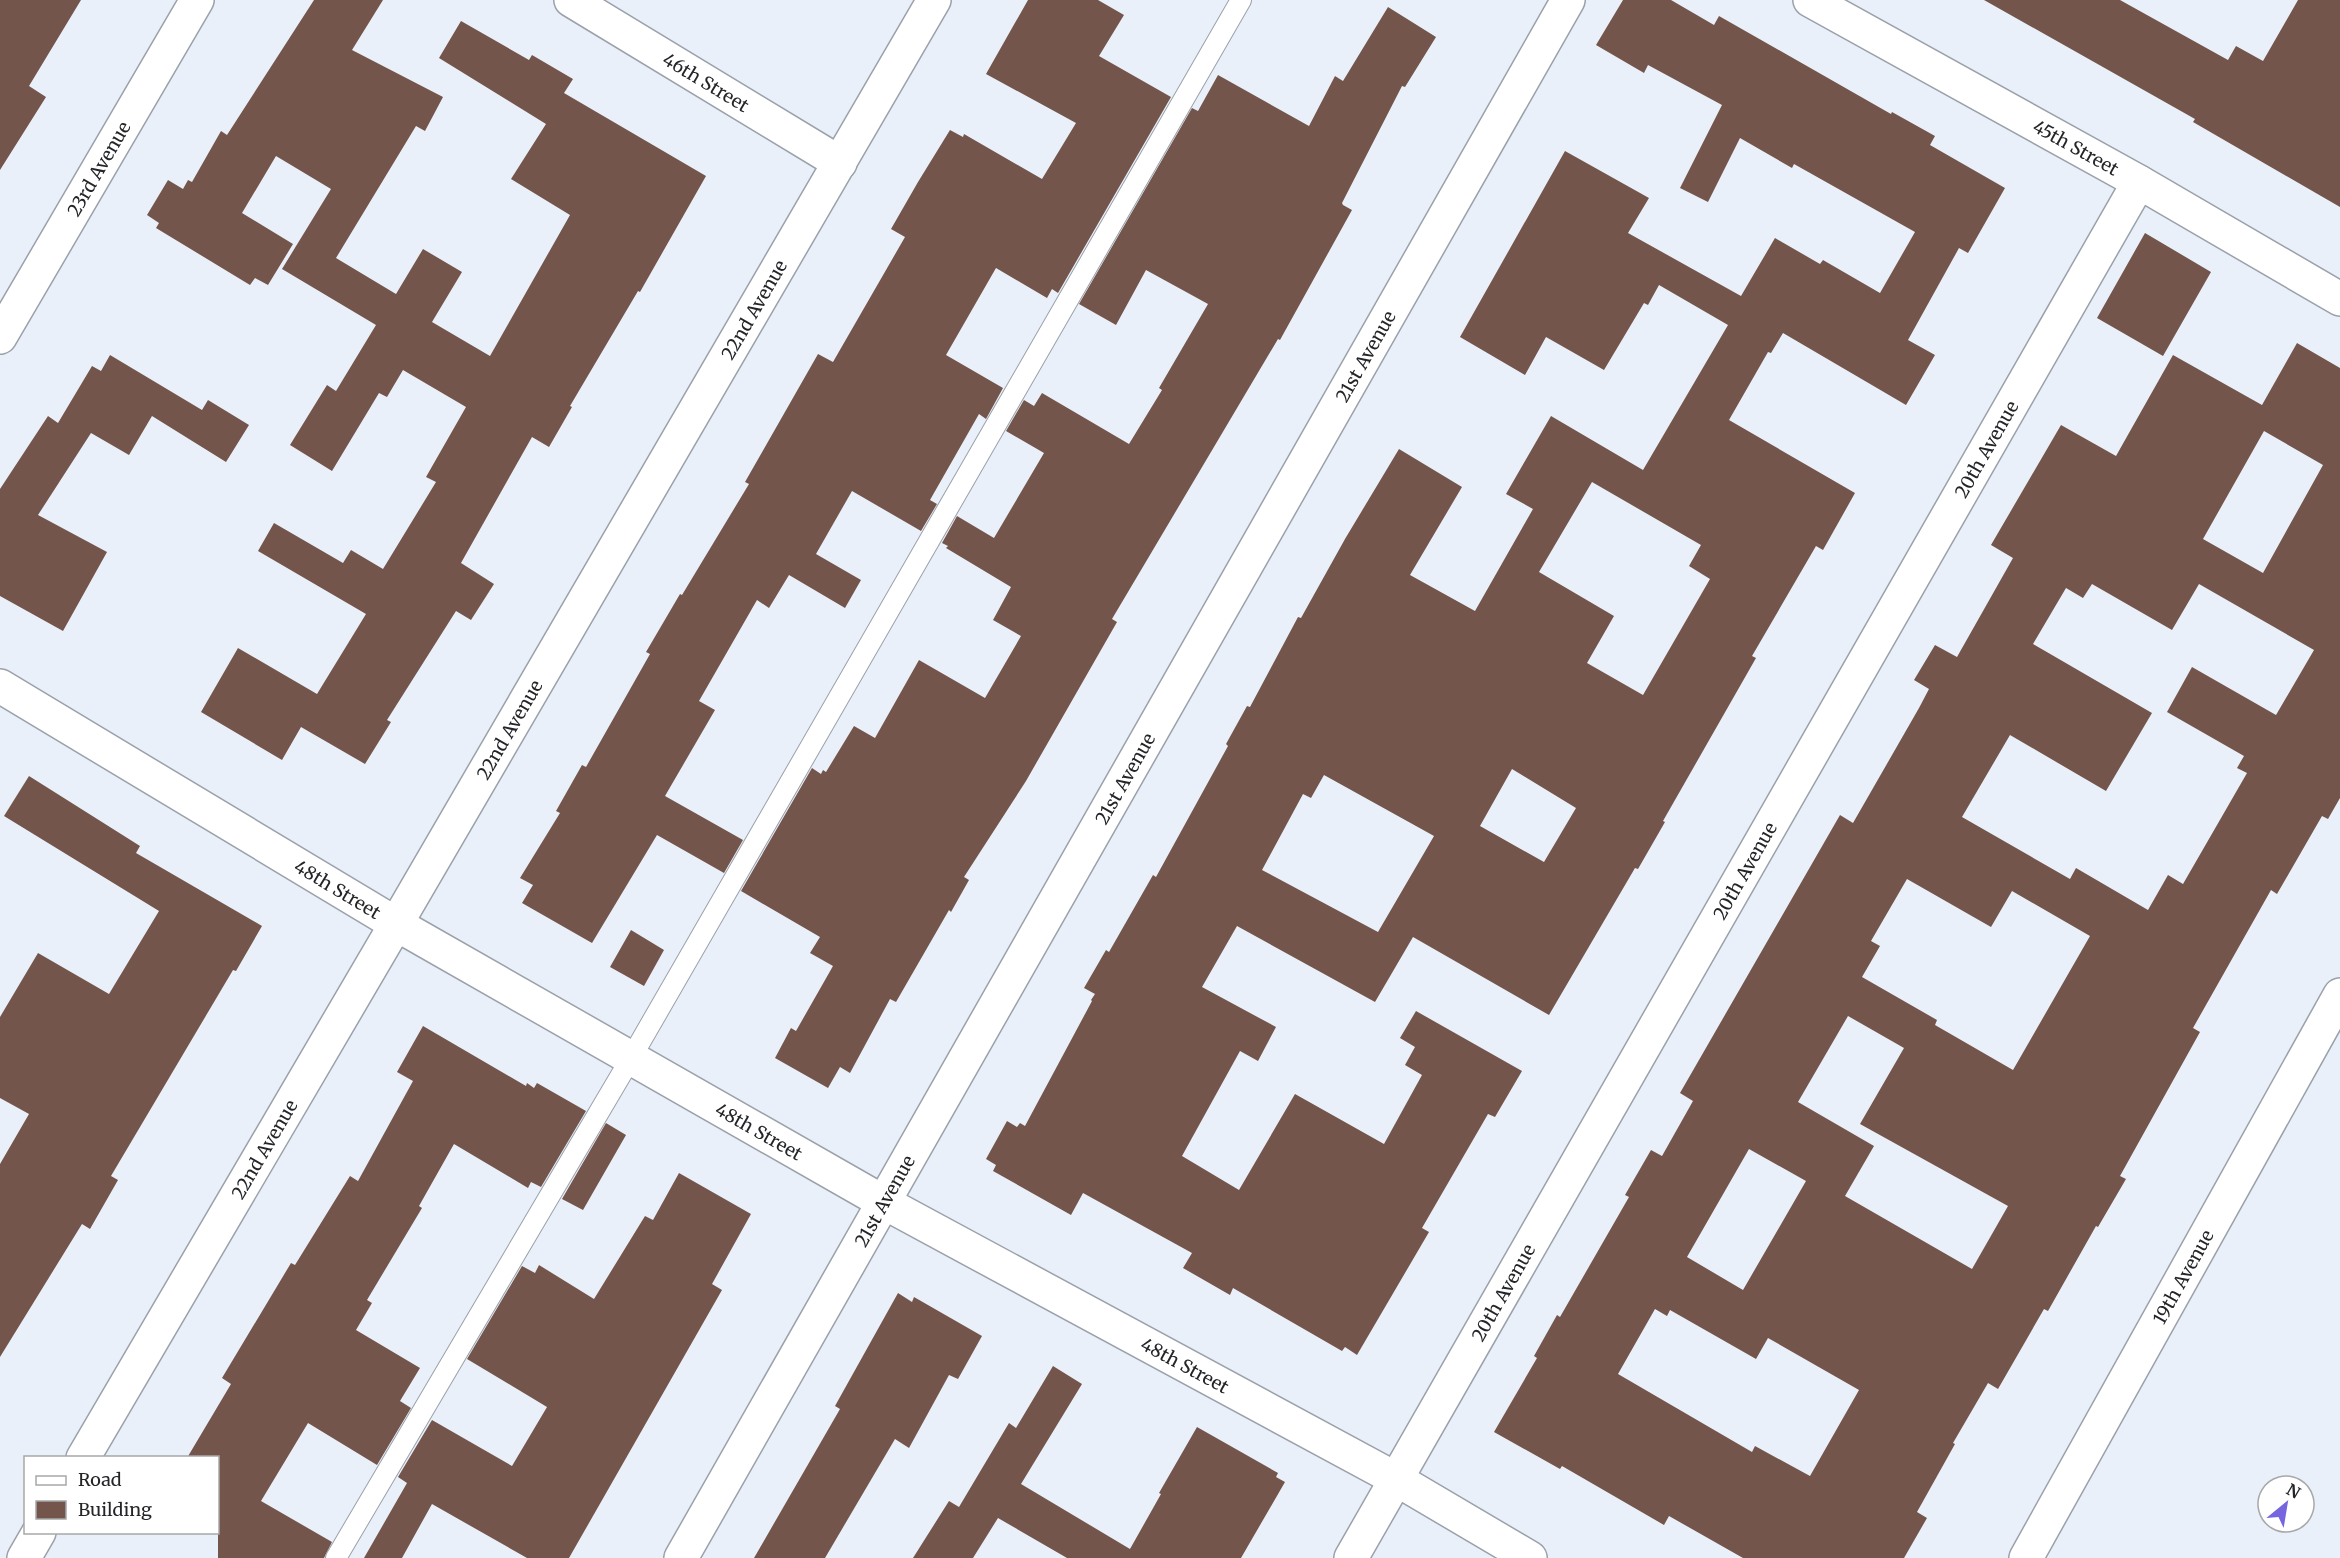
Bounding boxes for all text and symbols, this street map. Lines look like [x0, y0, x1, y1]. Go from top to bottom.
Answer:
street label: 46th Street [659, 47, 753, 117]
street label: 45th Street [2029, 114, 2123, 180]
street label: 23rd Avenue [62, 117, 135, 220]
street label: 22nd Avenue [716, 256, 792, 363]
street label: 21st Avenue [1330, 306, 1400, 406]
street label: 20th Avenue [1949, 396, 2023, 502]
street label: 22nd Avenue [471, 676, 547, 783]
street label: 21st Avenue [1090, 729, 1160, 828]
street label: 20th Avenue [1708, 818, 1781, 923]
street label: 48th Street [290, 854, 385, 924]
street label: 22nd Avenue [226, 1095, 302, 1203]
street label: 48th Street [711, 1097, 807, 1165]
street label: 21st Avenue [849, 1151, 919, 1251]
street label: 19th Avenue [2147, 1226, 2218, 1328]
street label: 20th Avenue [1466, 1240, 1540, 1345]
street label: 48th Street [1137, 1332, 1233, 1398]
legend [24, 1456, 219, 1534]
text: Road [78, 1468, 122, 1491]
north arrow [2256, 1474, 2316, 1534]
text: N [2283, 1479, 2304, 1503]
text: Building [78, 1498, 152, 1521]

